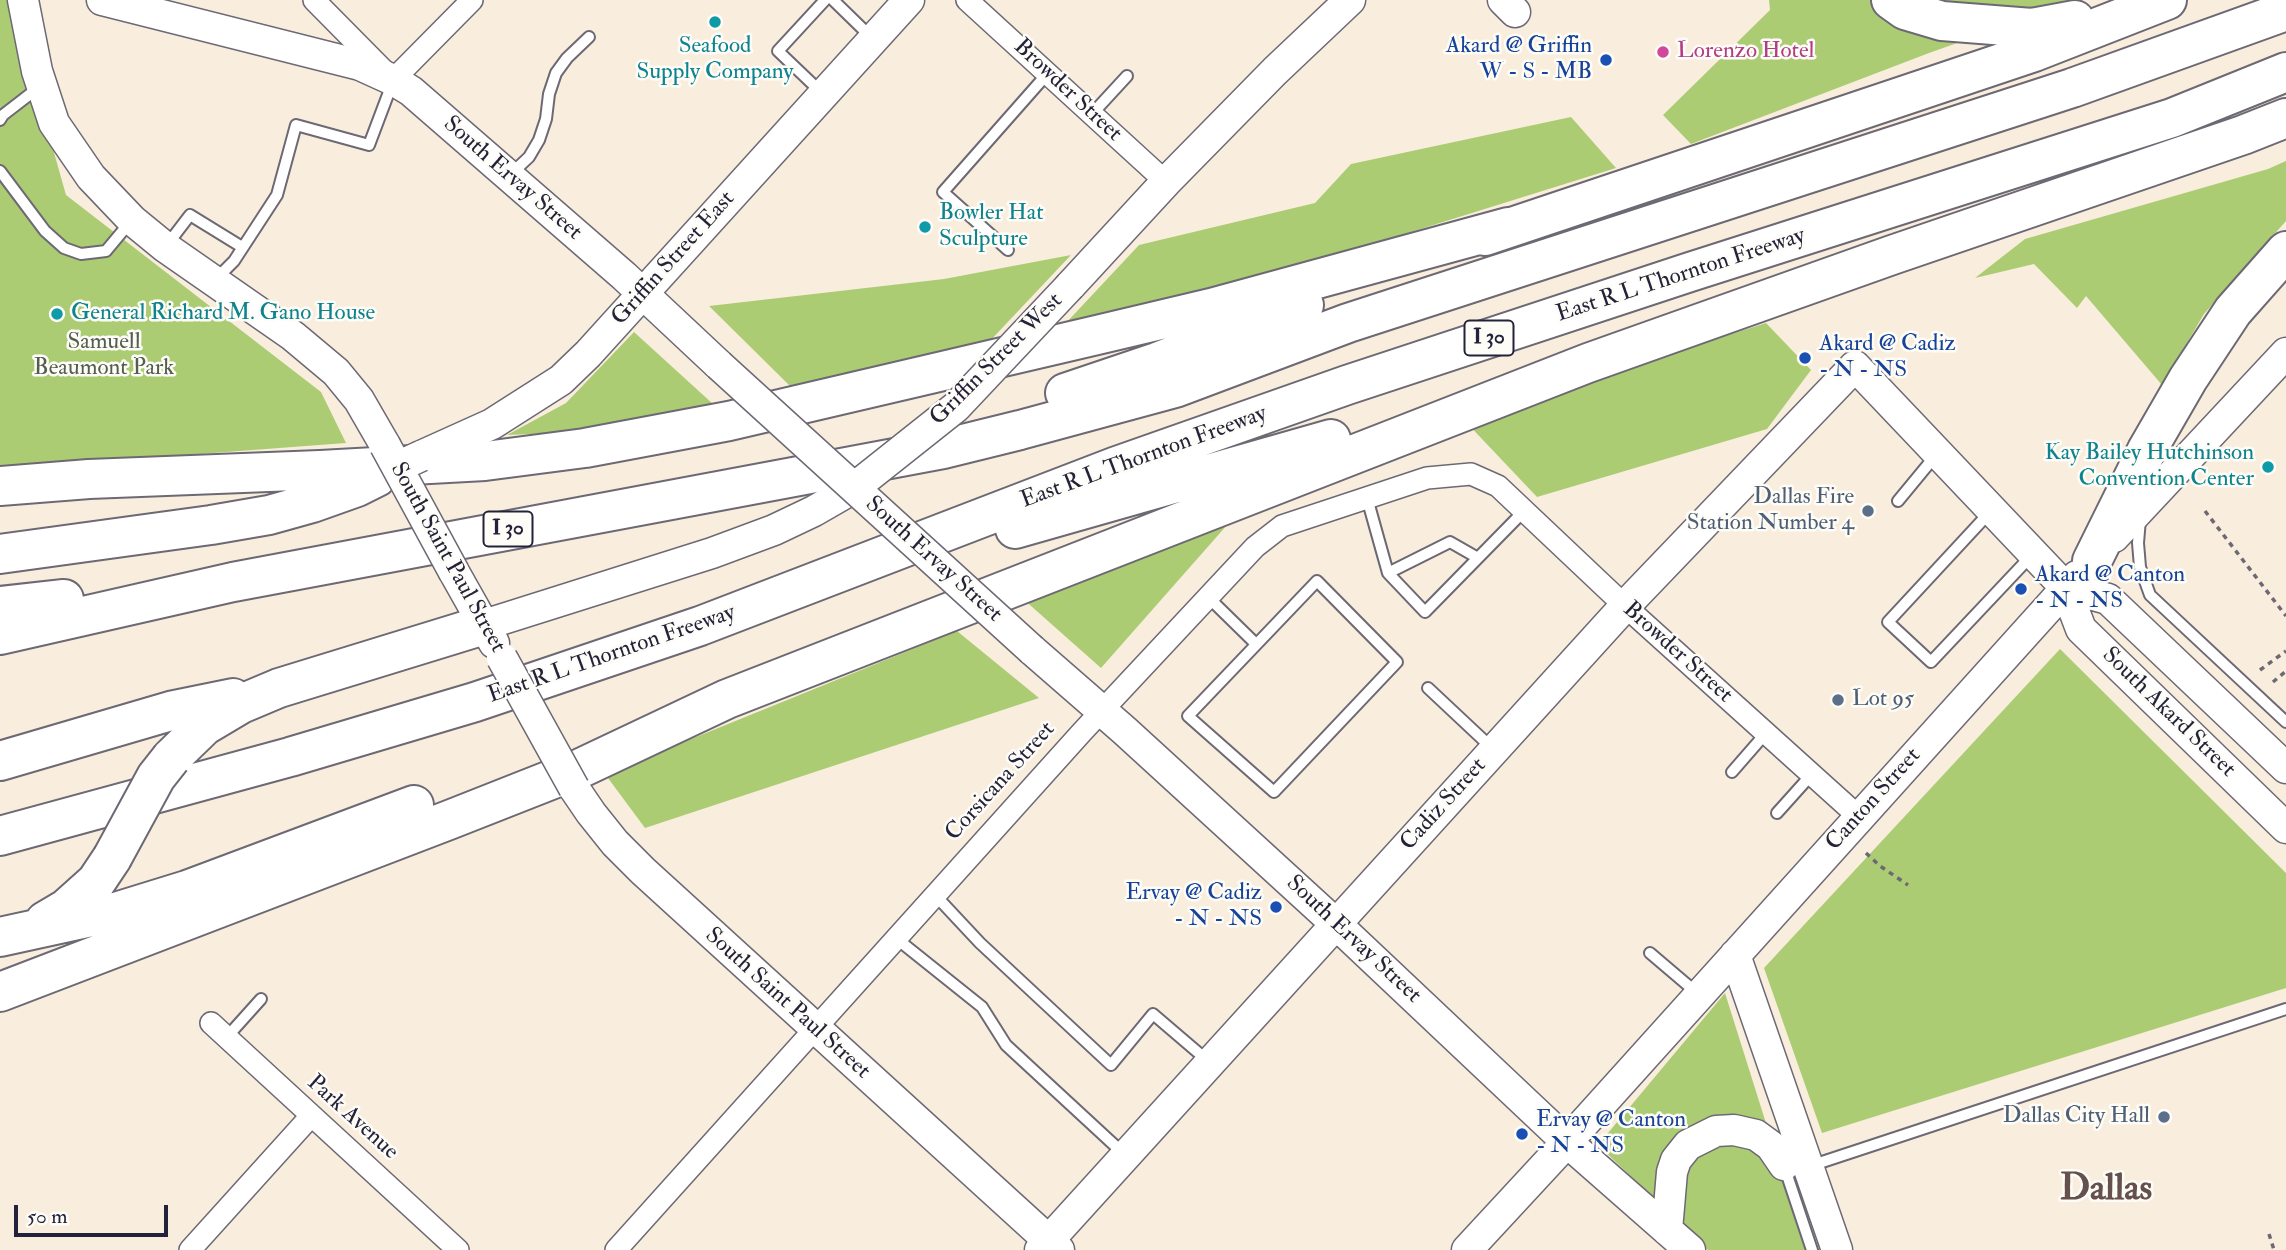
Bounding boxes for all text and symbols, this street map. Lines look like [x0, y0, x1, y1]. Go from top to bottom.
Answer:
marker: Seafood Supply Company [707, 14, 723, 30]
place label: Seafood Supply Company [637, 33, 793, 87]
place label: Akard @ Griffin W - S - MB [1446, 33, 1592, 87]
street label: Browder Street [1007, 34, 1127, 148]
place label: Lorenzo Hotel [1677, 38, 1814, 66]
marker: Lorenzo Hotel [1655, 44, 1671, 60]
marker: Akard @ Griffin W - S - MB [1598, 52, 1614, 68]
street label: South Ervay Street [437, 111, 587, 247]
street label: Griffin Street East [607, 186, 741, 332]
place label: Bowler Hat Sculpture [939, 200, 1044, 254]
marker: Bowler Hat Sculpture [917, 219, 933, 235]
street label: East R L Thornton Freeway [1553, 223, 1809, 329]
street label: Griffin Street West [925, 288, 1069, 432]
place label: General Richard M. Gano House [71, 300, 375, 328]
marker: General Richard M. Gano House [49, 306, 65, 322]
road number: I 30 [1464, 320, 1514, 356]
park label: Samuell Beaumont Park [34, 329, 174, 383]
place label: Akard @ Cadiz - N - NS [1819, 331, 1956, 385]
marker: Akard @ Cadiz - N - NS [1797, 350, 1813, 366]
street label: East R L Thornton Freeway [1017, 401, 1271, 515]
place label: Kay Bailey Hutchinson Convention Center [2045, 440, 2254, 494]
street label: South Saint Paul Street [383, 458, 511, 658]
marker: Kay Bailey Hutchinson Convention Center [2260, 459, 2276, 475]
place label: Dallas Fire Station Number 4 [1687, 484, 1854, 538]
street label: South Ervay Street [859, 491, 1007, 629]
marker: Dallas Fire Station Number 4 [1860, 503, 1876, 519]
road number: I 30 [484, 512, 532, 546]
place label: Akard @ Canton - N - NS [2035, 562, 2185, 616]
marker: Akard @ Canton - N - NS [2013, 581, 2029, 597]
street label: Browder Street [1616, 597, 1738, 709]
street label: East R L Thornton Freeway [485, 600, 739, 710]
street label: South Akard Street [2095, 642, 2241, 784]
place label: Lot 95 [1852, 686, 1914, 714]
marker: Lot 95 [1830, 692, 1846, 708]
street label: Corsicana Street [940, 717, 1062, 847]
street label: Canton Street [1821, 743, 1927, 857]
street label: Cadiz Street [1395, 753, 1493, 857]
street label: South Ervay Street [1280, 870, 1426, 1010]
place label: Ervay @ Cadiz - N - NS [1125, 880, 1262, 934]
marker: Ervay @ Cadiz - N - NS [1268, 899, 1284, 915]
street label: South Saint Paul Street [699, 923, 875, 1085]
street label: Park Avenue [301, 1070, 403, 1166]
place label: Dallas City Hall [2003, 1103, 2150, 1131]
place label: Ervay @ Canton - N - NS [1536, 1107, 1686, 1161]
marker: Dallas City Hall [2156, 1109, 2172, 1125]
marker: Ervay @ Canton - N - NS [1514, 1126, 1530, 1142]
district label: Dallas [2060, 1169, 2152, 1213]
scale bar [18, 1190, 172, 1234]
text: 50 m [27, 1203, 68, 1230]

